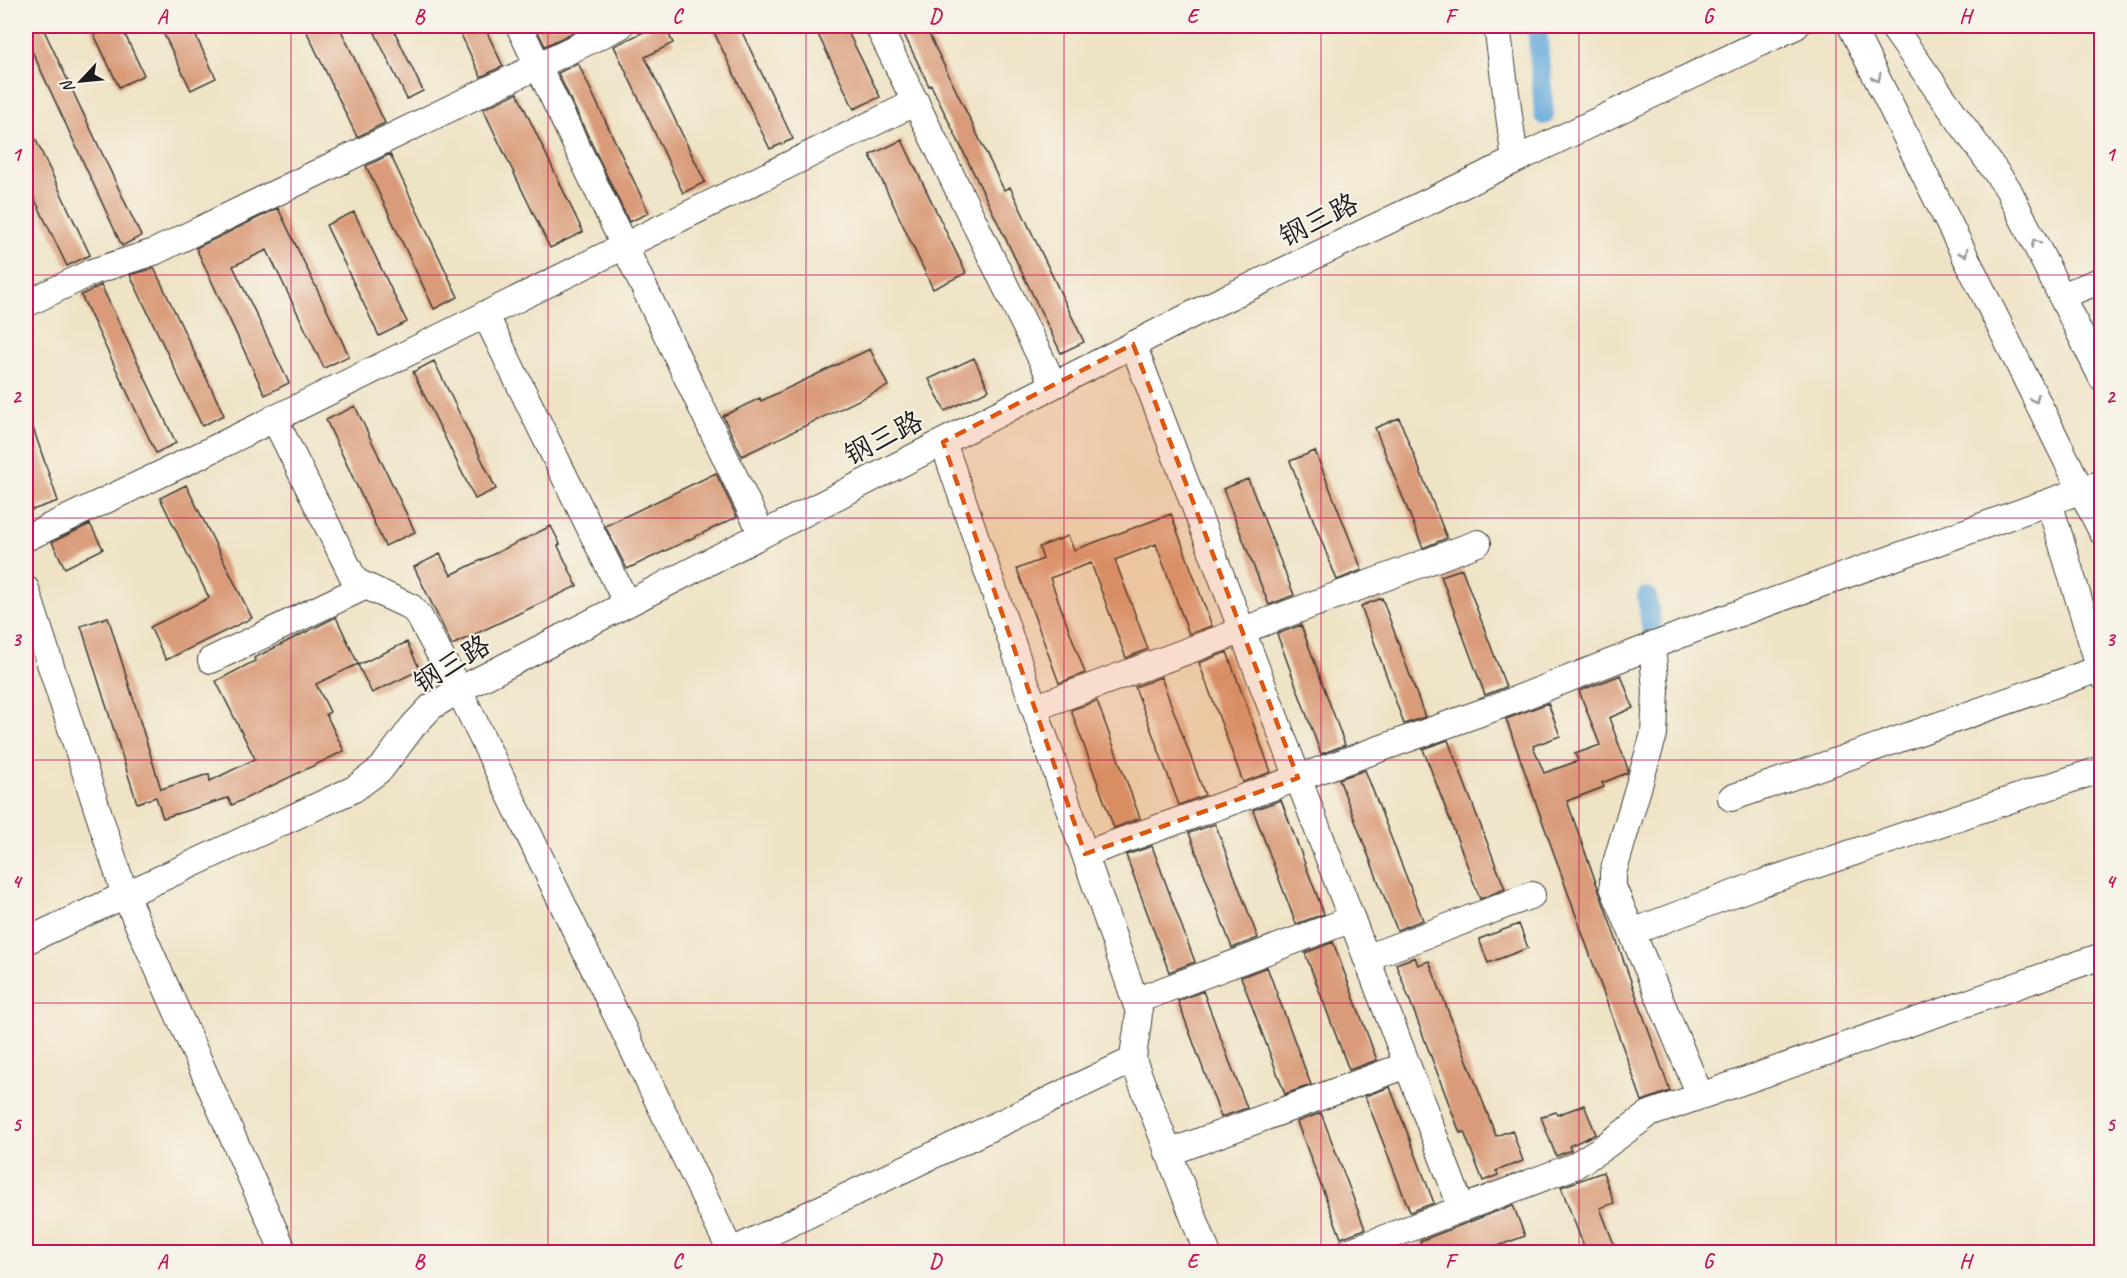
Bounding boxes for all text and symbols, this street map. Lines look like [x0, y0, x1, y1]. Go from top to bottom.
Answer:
text: A [157, 4, 169, 29]
text: B [414, 4, 426, 29]
text: C [672, 4, 684, 29]
text: D [929, 4, 943, 29]
text: E [1187, 4, 1201, 29]
text: F [1445, 4, 1459, 29]
text: G [1703, 4, 1716, 29]
text: H [1959, 4, 1974, 29]
north arrow [51, 51, 111, 111]
one-way arrow [1870, 72, 1881, 82]
text: N [56, 76, 80, 96]
text: 1 [12, 142, 23, 167]
text: 1 [2106, 142, 2117, 167]
street label: 钢三路 [1273, 185, 1364, 254]
one-way arrow [2030, 239, 2042, 250]
one-way arrow [1956, 246, 1968, 257]
text: 2 [12, 384, 23, 409]
text: 2 [2106, 384, 2117, 409]
one-way arrow [2028, 392, 2040, 403]
street label: 钢三路 [838, 403, 929, 472]
text: 3 [12, 627, 23, 652]
street label: 钢三路 [406, 627, 496, 700]
text: 3 [2106, 627, 2117, 652]
text: 4 [12, 869, 24, 894]
text: 4 [2106, 869, 2118, 894]
text: 5 [12, 1112, 23, 1137]
text: 5 [2106, 1112, 2117, 1137]
text: A [157, 1249, 169, 1274]
text: B [414, 1249, 426, 1274]
text: C [672, 1249, 684, 1274]
text: D [929, 1249, 943, 1274]
text: E [1187, 1249, 1201, 1274]
text: F [1445, 1249, 1459, 1274]
text: G [1703, 1249, 1716, 1274]
text: H [1959, 1249, 1974, 1274]

